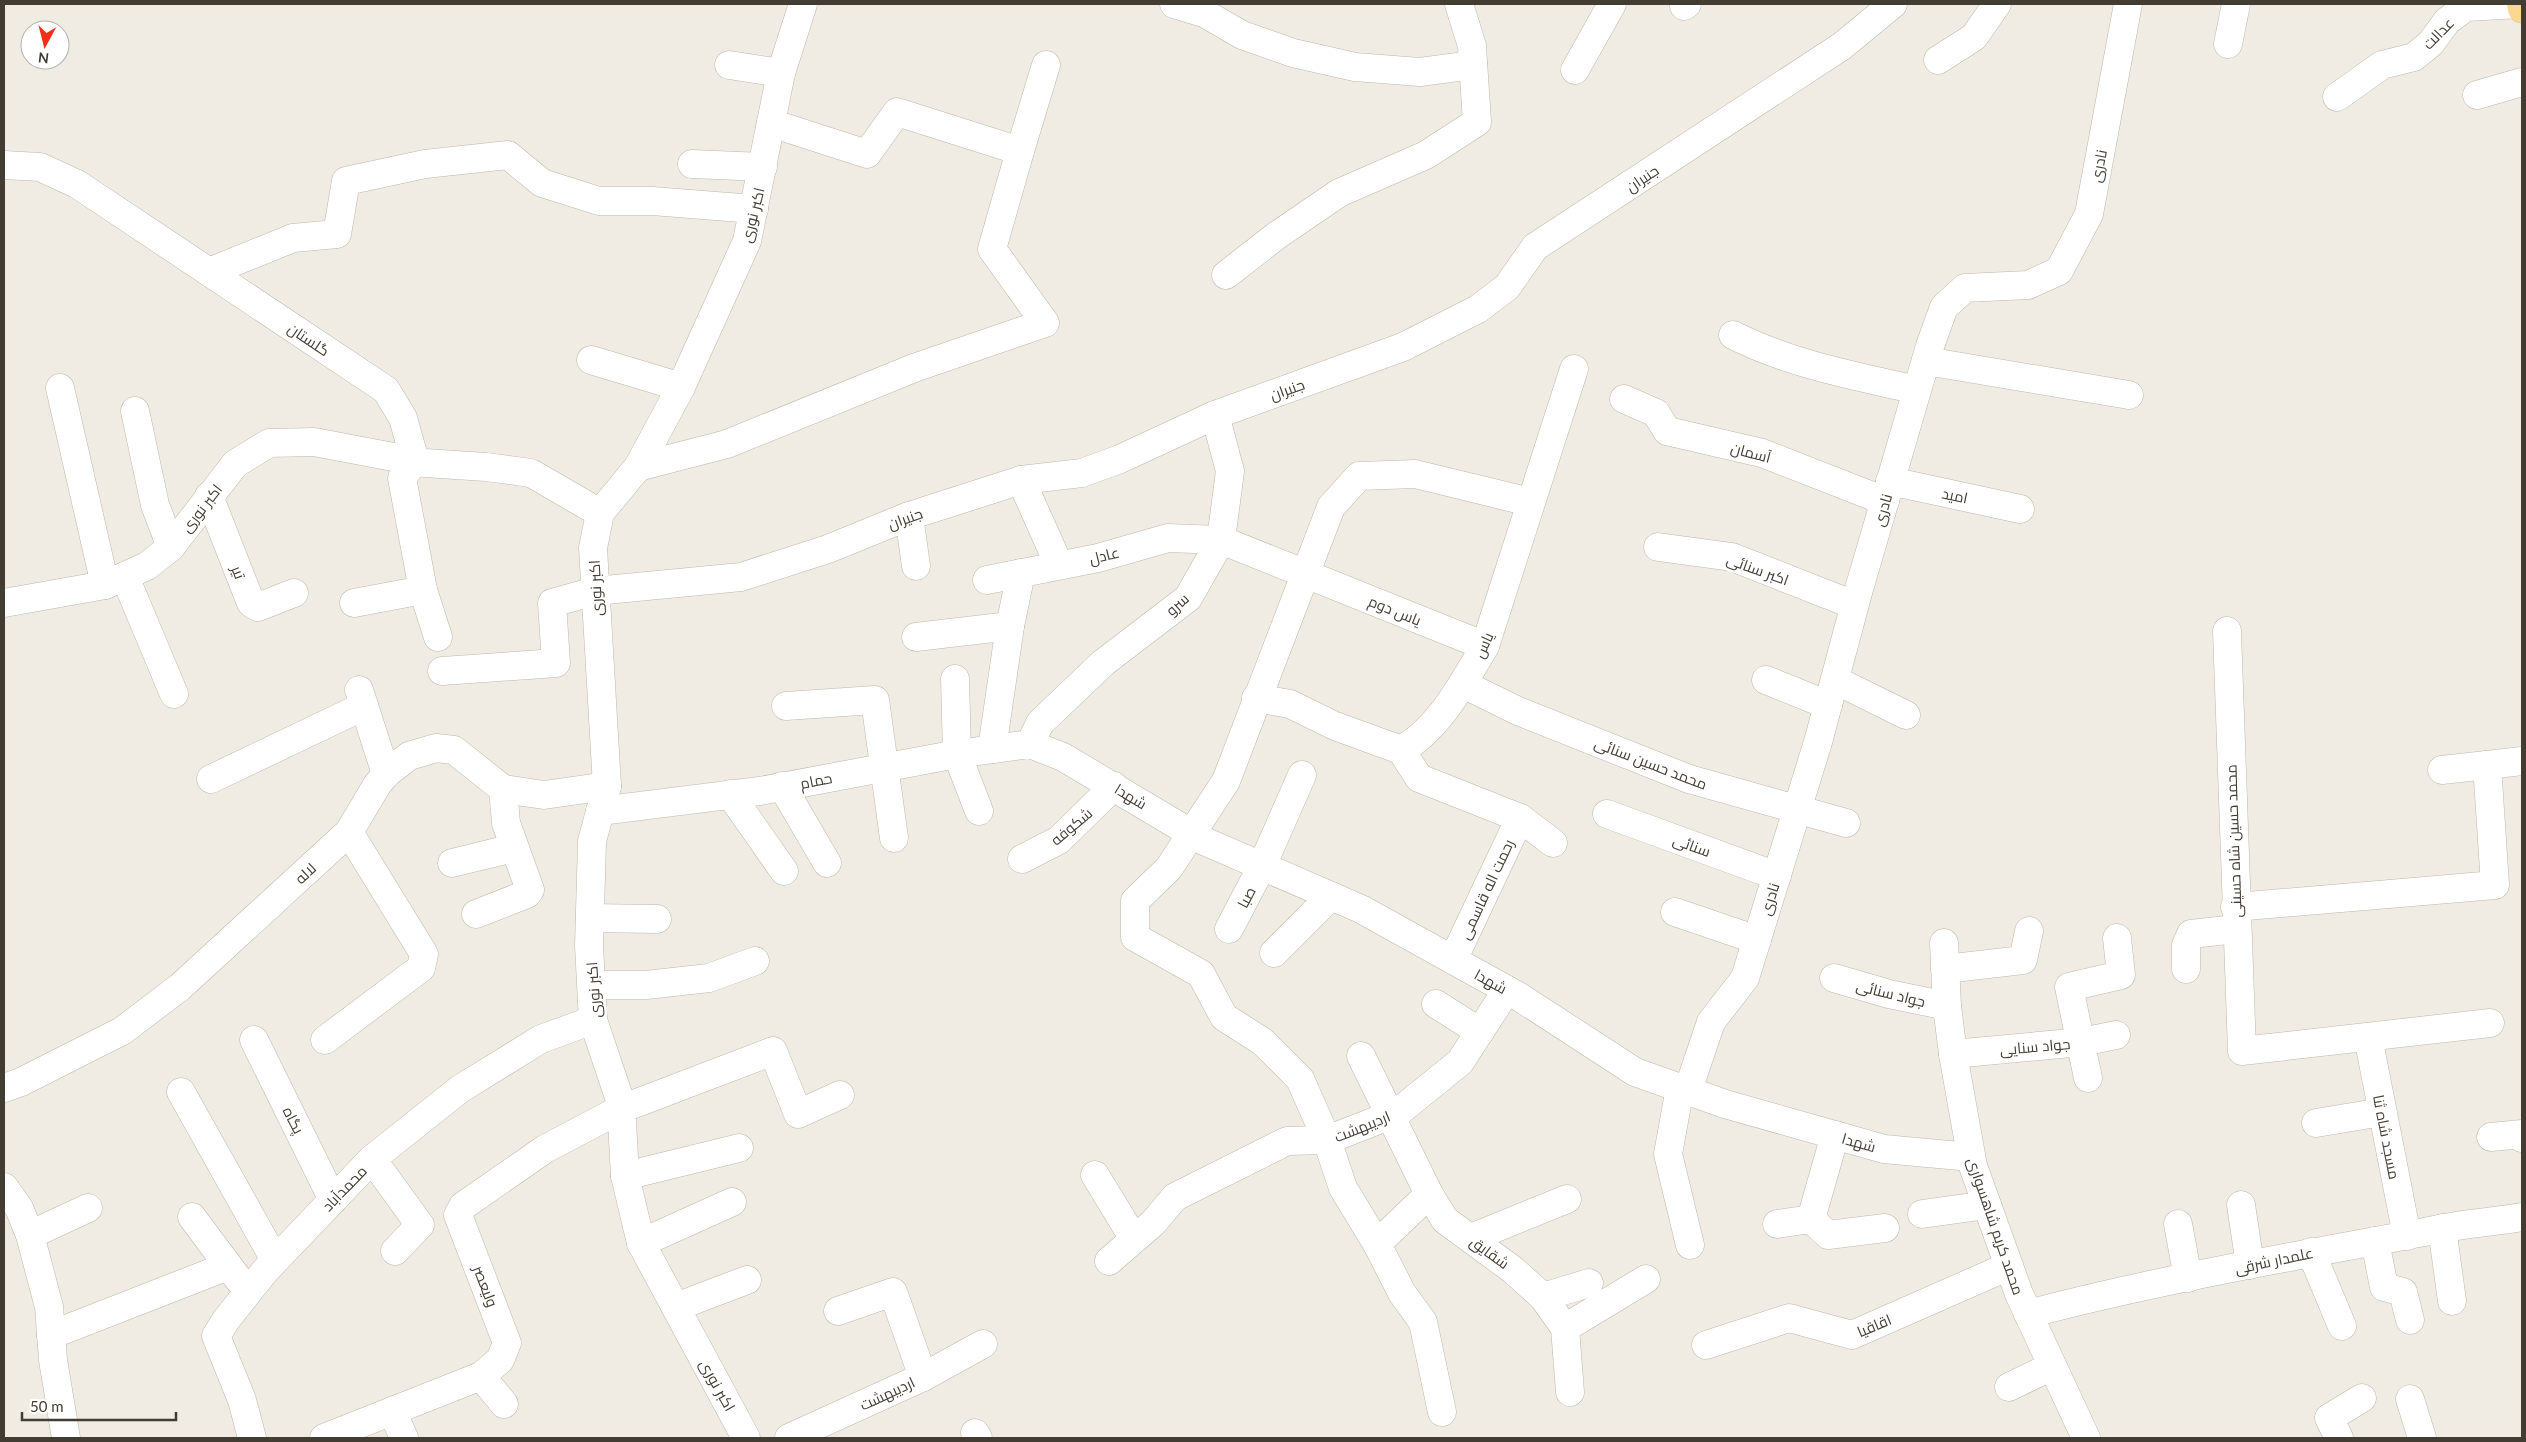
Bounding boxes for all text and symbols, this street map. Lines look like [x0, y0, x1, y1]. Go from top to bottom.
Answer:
street label: عدالت [2419, 13, 2457, 53]
north arrow [20, 20, 70, 70]
text: N [37, 49, 50, 67]
street label: نادری [2086, 148, 2112, 184]
street label: جنیران [1622, 161, 1663, 197]
street label: اکبر نوری [736, 186, 769, 245]
street label: گلستان [284, 319, 333, 361]
street label: جنیران [1267, 374, 1308, 405]
street label: آسمان [1728, 438, 1773, 468]
street label: اکبر نوری [177, 480, 227, 537]
street label: امید [1940, 483, 1970, 507]
street label: نادری [1869, 492, 1897, 529]
street label: جنیران [885, 503, 926, 534]
street label: عادل [1087, 543, 1121, 568]
street label: اکبر سنائی [1724, 549, 1791, 590]
street label: اکبر نوری [585, 559, 607, 617]
street label: تیر [227, 562, 250, 582]
street label: سرو [1162, 589, 1193, 620]
street label: یاس دوم [1365, 591, 1424, 631]
street label: یاس [1469, 629, 1498, 662]
street label: محمد حسین سنائی [1591, 733, 1710, 795]
street label: محمد حسین شاه حسینی [2221, 764, 2247, 918]
street label: حمام [798, 768, 834, 794]
street label: شهدا [1111, 779, 1150, 814]
street label: شکوفه [1047, 803, 1096, 849]
street label: سنائی [1670, 830, 1713, 862]
street label: رحمت اله قاسمی [1455, 836, 1519, 943]
street label: لاله [291, 859, 319, 887]
street label: نادری [1756, 881, 1784, 918]
street label: صبا [1233, 883, 1259, 911]
street label: اکبر نوری [582, 961, 606, 1019]
street label: شهدا [1471, 965, 1510, 999]
street label: جواد سنائی [1854, 976, 1927, 1012]
street label: جواد سنایی [1999, 1034, 2071, 1060]
street label: مسجد شاه ثنا [2370, 1093, 2404, 1181]
street label: پگاه [278, 1104, 308, 1137]
street label: اردیبهشت [1331, 1107, 1393, 1147]
street label: شهدا [1839, 1129, 1878, 1157]
street label: محمد کریم شاهسواری [1962, 1155, 2028, 1298]
street label: محمدآباد [318, 1161, 370, 1215]
street label: شقایق [1466, 1232, 1513, 1274]
street label: علمدار شرقی [2233, 1243, 2315, 1279]
street label: ولیعصر [469, 1262, 502, 1310]
street label: اقاقیا [1854, 1310, 1894, 1340]
street label: اکبر نوری [695, 1356, 740, 1415]
street label: اردیبهشت [857, 1372, 918, 1415]
scale bar [22, 1390, 176, 1422]
text: 50 m [30, 1397, 64, 1415]

